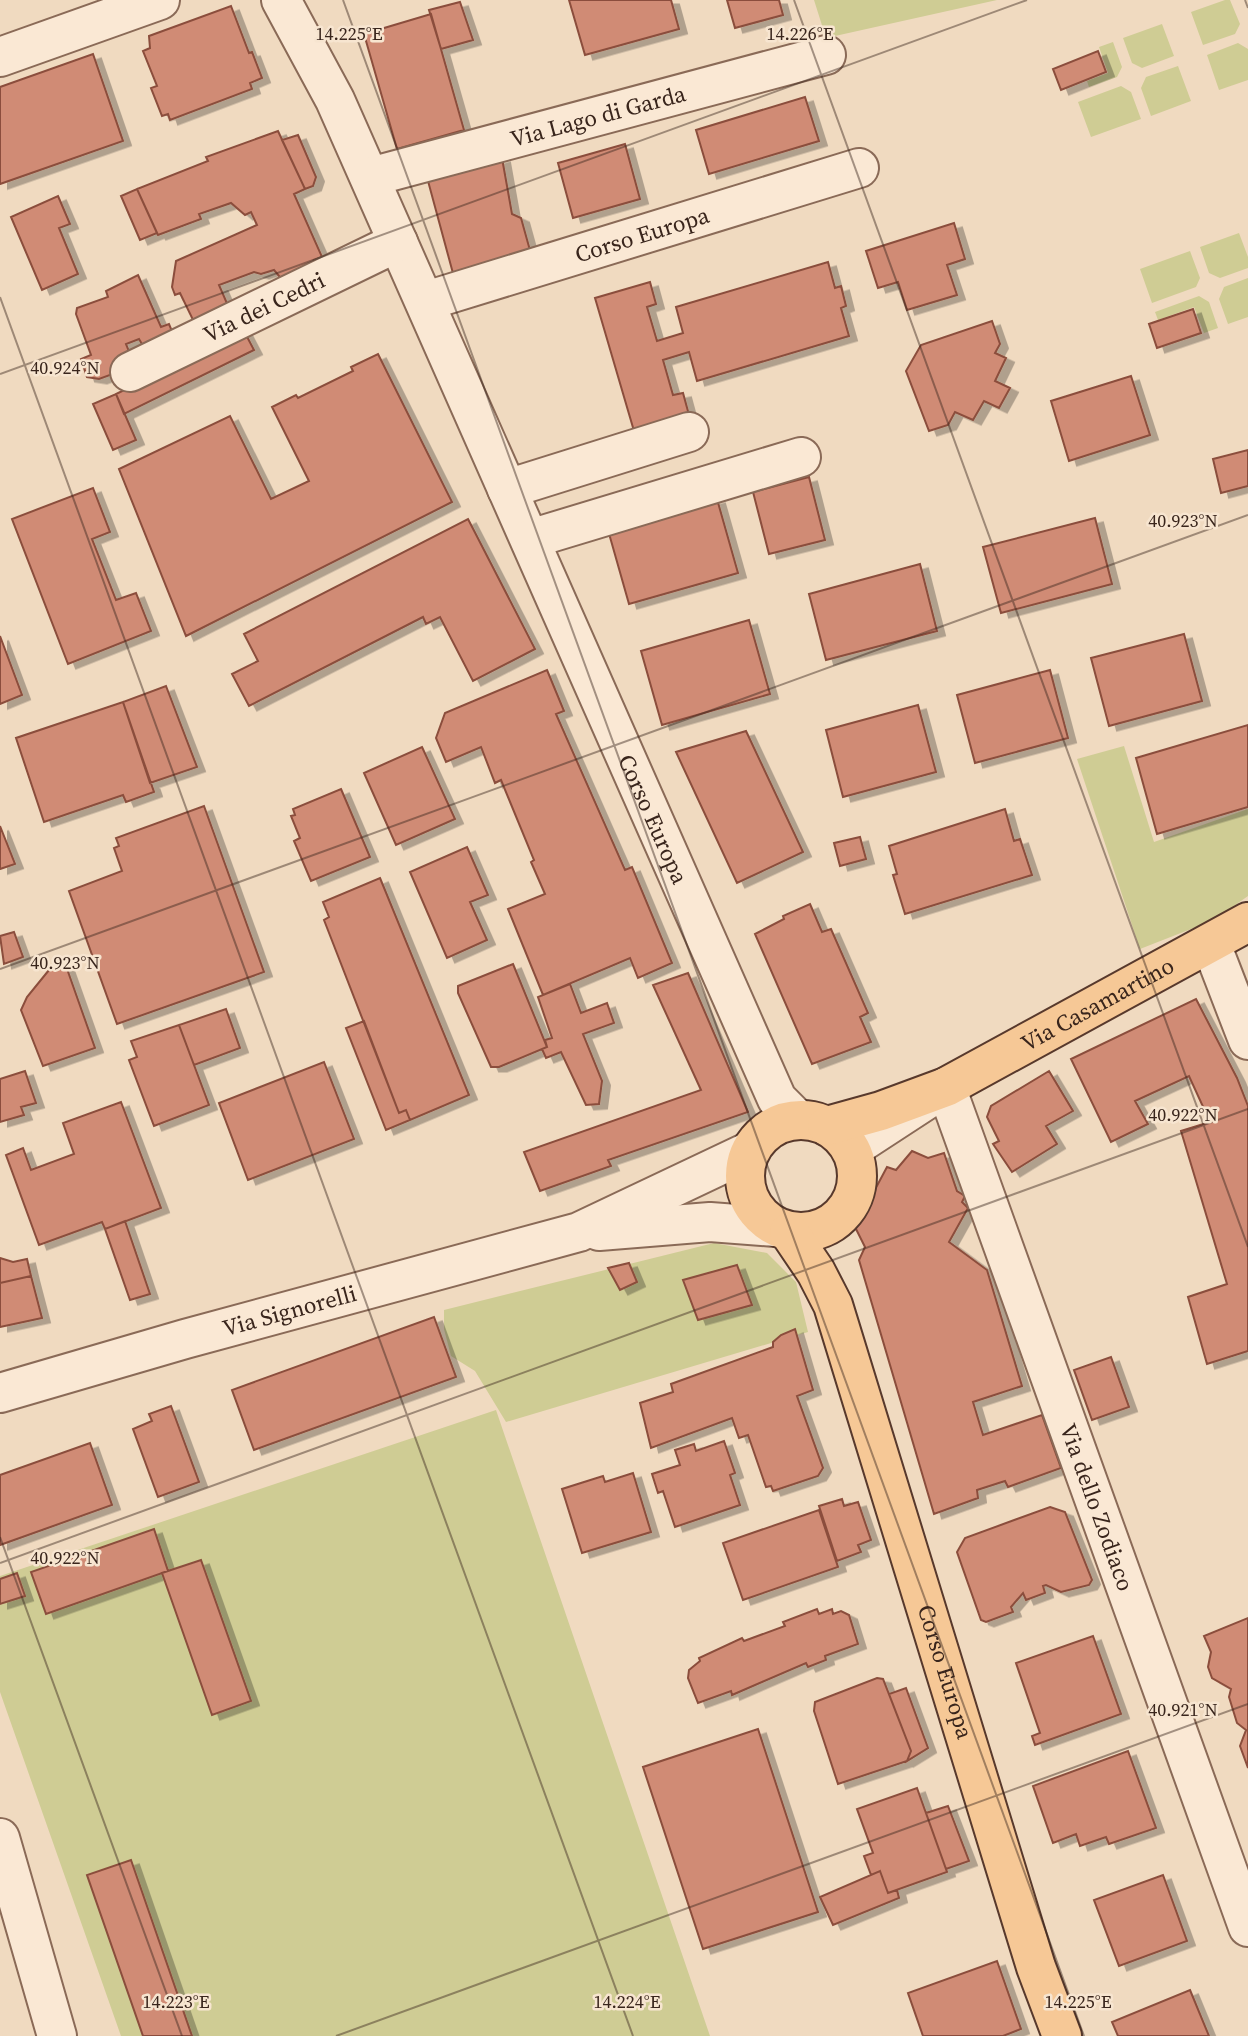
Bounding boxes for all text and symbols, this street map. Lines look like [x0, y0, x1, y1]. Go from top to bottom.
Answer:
text: 14.225°E [315, 21, 383, 46]
text: 14.226°E [766, 21, 834, 46]
street label: Via Lago di Garda [507, 77, 689, 155]
street label: Corso Europa [571, 199, 713, 270]
street label: Via dei Cedri [198, 264, 330, 350]
text: 40.924°N [30, 355, 100, 380]
text: 40.923°N [1148, 508, 1218, 533]
street label: Corso Europa [610, 749, 696, 889]
street label: Via Casamartino [1015, 949, 1180, 1059]
text: 40.923°N [30, 950, 100, 975]
text: 40.922°N [1148, 1102, 1218, 1127]
street label: Via Signorelli [219, 1277, 360, 1344]
street label: Via dello Zodiaco [1052, 1419, 1142, 1595]
text: 40.922°N [30, 1545, 100, 1570]
street label: Corso Europa [910, 1601, 981, 1743]
text: 40.921°N [1148, 1697, 1218, 1722]
text: 14.223°E [142, 1989, 210, 2014]
text: 14.224°E [593, 1989, 661, 2014]
text: 14.225°E [1044, 1989, 1112, 2014]

